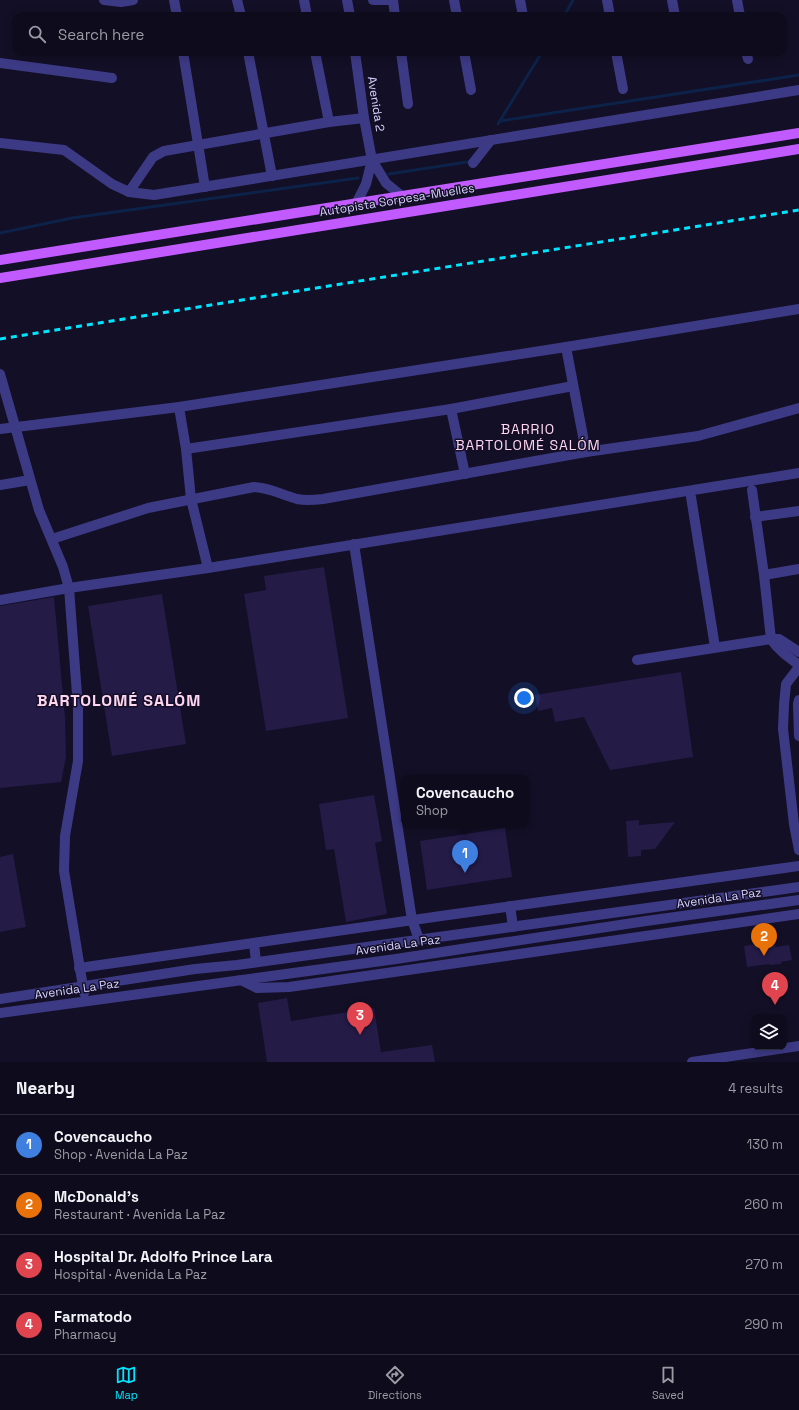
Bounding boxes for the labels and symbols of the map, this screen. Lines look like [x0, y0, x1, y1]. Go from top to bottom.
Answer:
street label: Avenida 2 [364, 75, 388, 133]
street label: Autopista Sorpesa-Muelles [318, 180, 476, 220]
district label: BARRIO BARTOLOMÉ SALÓM [455, 420, 601, 454]
your location [514, 688, 534, 708]
district label: BARTOLOMÉ SALÓM [37, 690, 201, 711]
pin: 1 [452, 840, 478, 873]
street label: Avenida La Paz [676, 884, 762, 912]
pin: 2 [751, 923, 777, 956]
street label: Avenida La Paz [355, 931, 441, 959]
pin: 4 [762, 972, 788, 1005]
street label: Avenida La Paz [34, 975, 120, 1003]
pin: 3 [347, 1002, 373, 1035]

